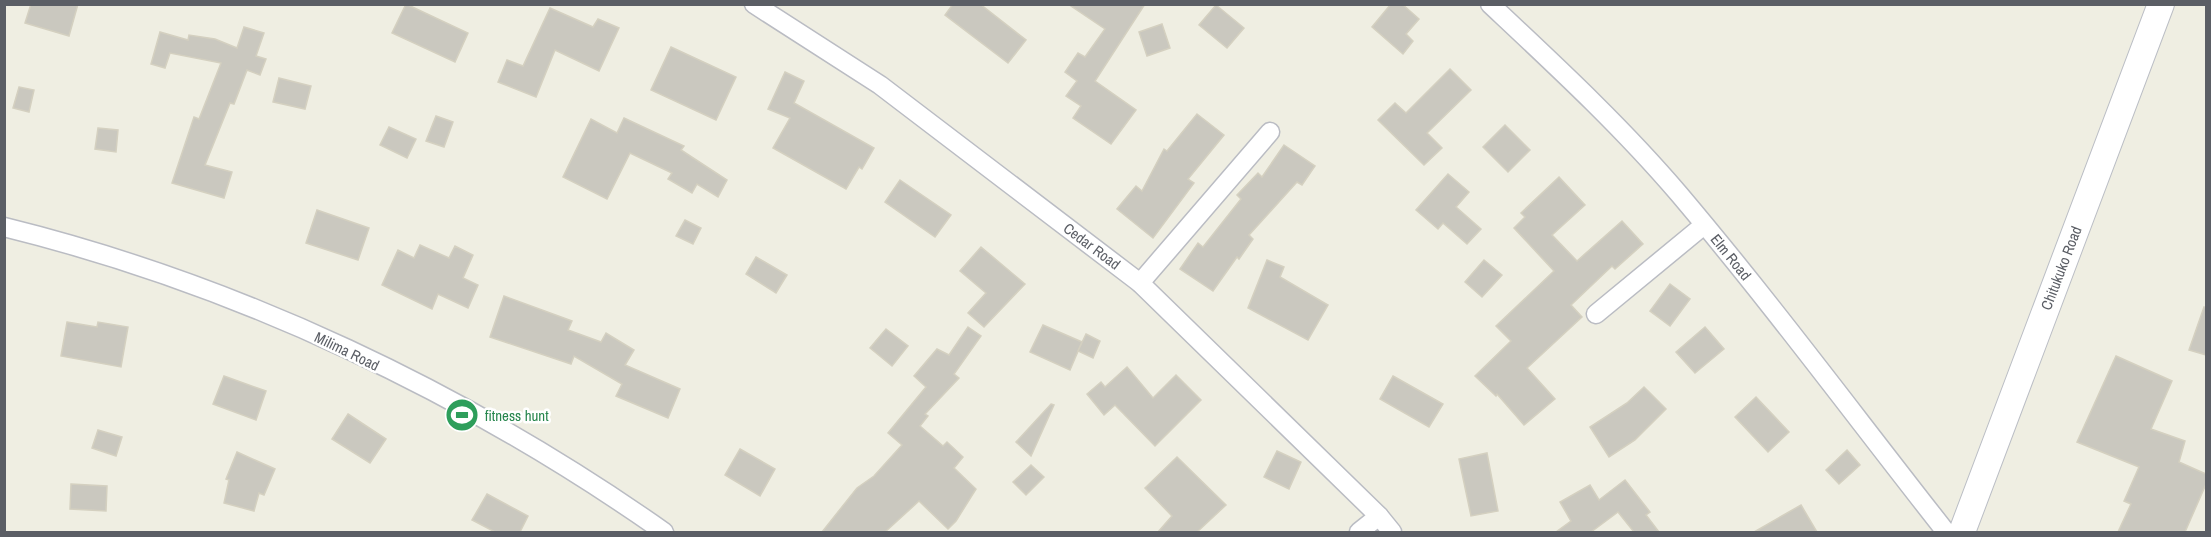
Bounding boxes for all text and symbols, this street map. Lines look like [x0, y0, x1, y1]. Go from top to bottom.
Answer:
street label: Cedar Road [1059, 218, 1125, 274]
street label: Chitukuko Road [2035, 223, 2087, 313]
street label: Elm Road [1706, 229, 1756, 285]
street label: Milima Road [311, 326, 383, 376]
sports icon: fitness hunt [444, 397, 480, 433]
place label: fitness hunt [485, 405, 549, 426]

